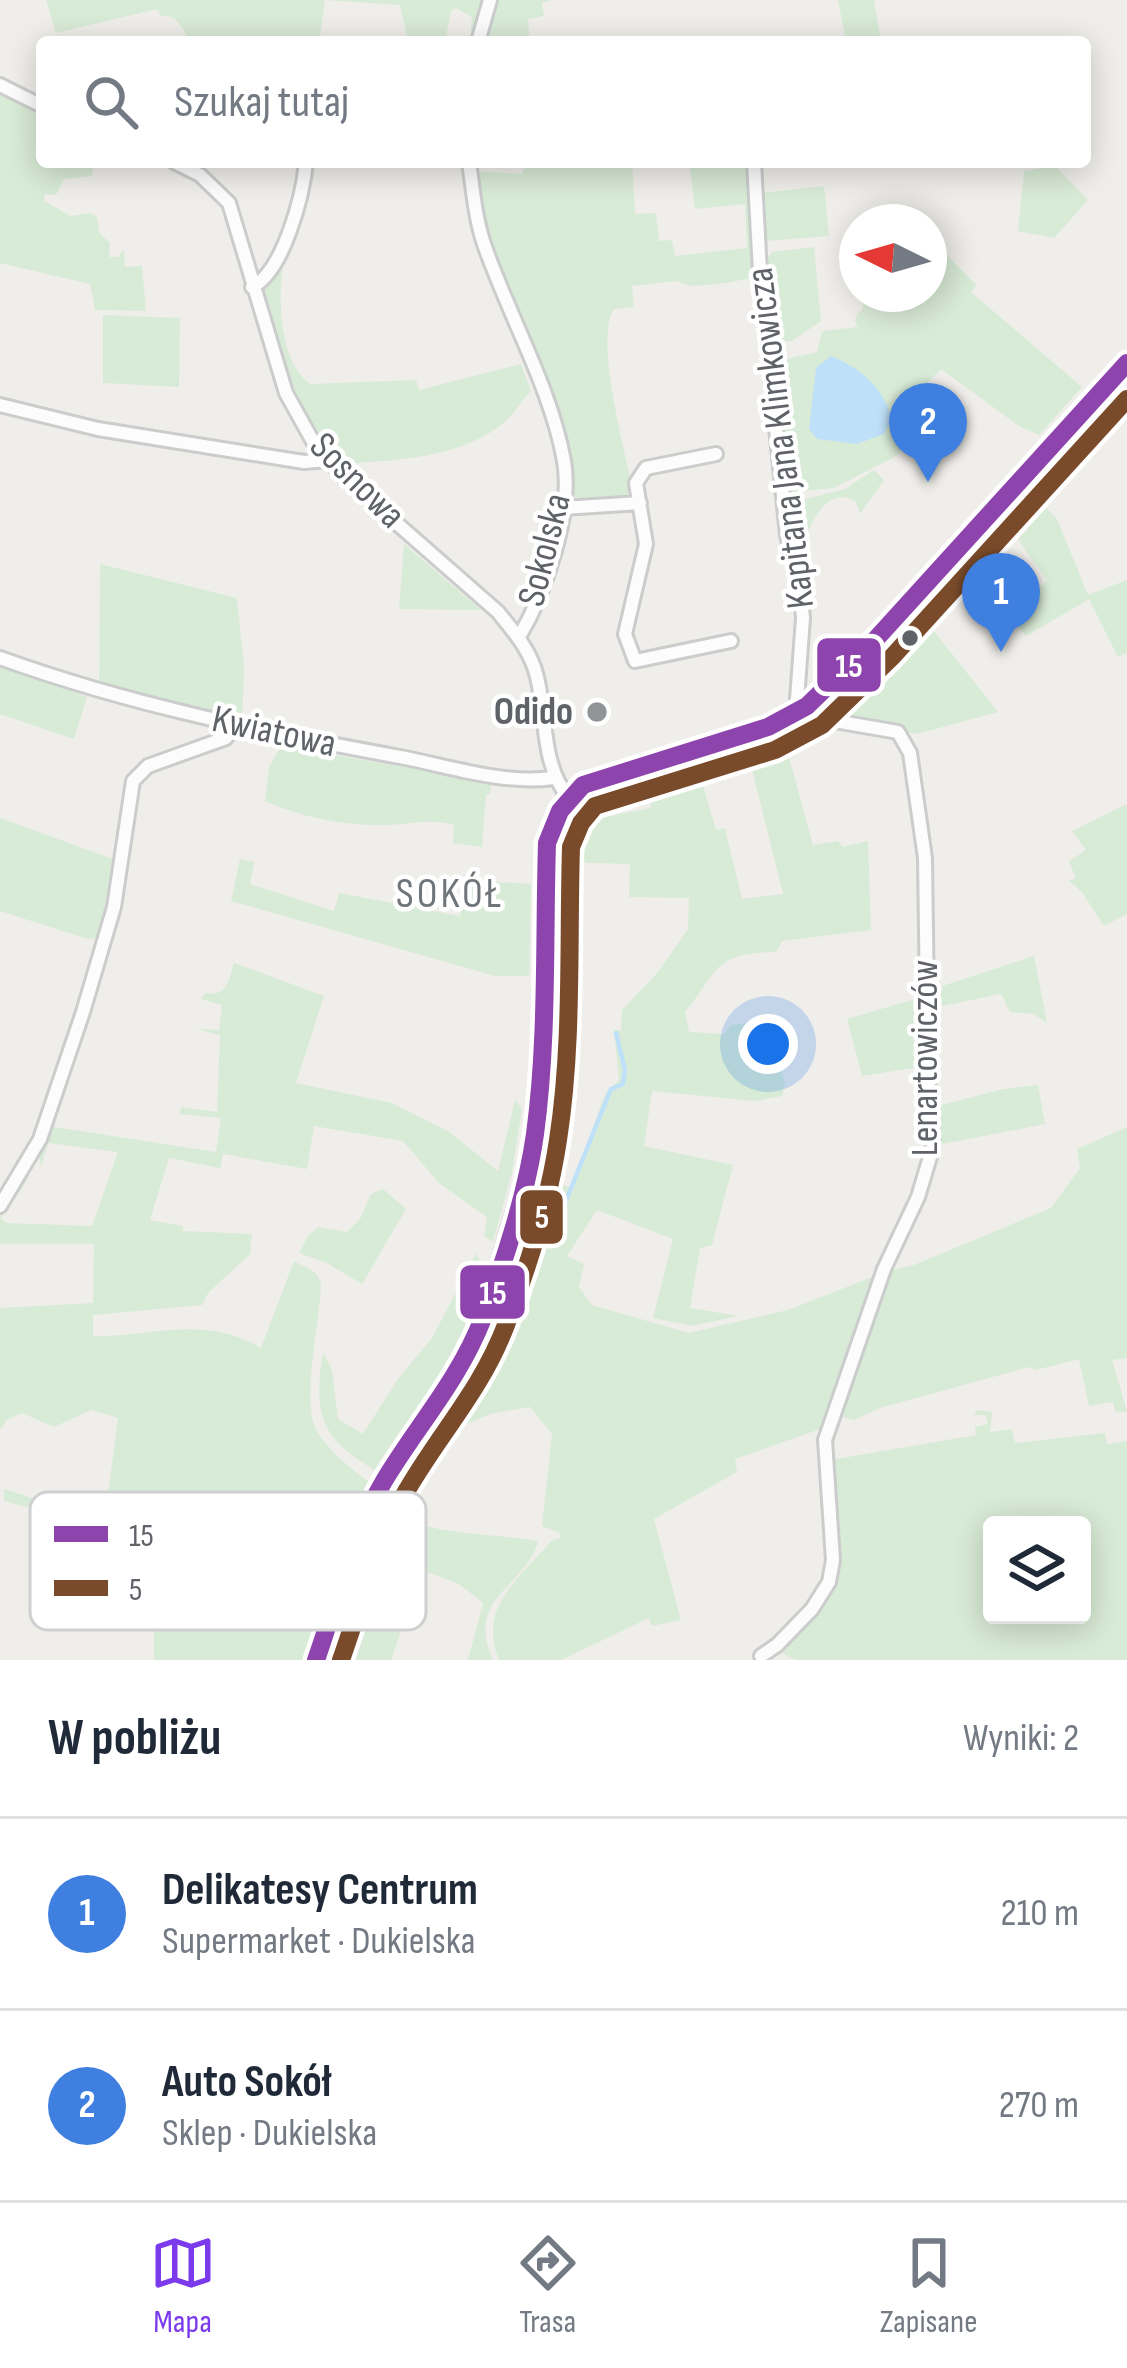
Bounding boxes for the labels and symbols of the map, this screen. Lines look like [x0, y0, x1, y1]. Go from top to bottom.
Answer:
north arrow [839, 204, 947, 312]
street label: Kapitana Jana Klimkowicza [737, 265, 825, 611]
pin: 2 [889, 383, 967, 482]
street label: Sosnowa [299, 423, 415, 539]
street label: Sokolska [508, 489, 582, 611]
pin: 1 [962, 553, 1040, 652]
unlabelled marker [899, 627, 921, 649]
line badge: 15 [815, 636, 883, 694]
text: 15 [835, 647, 863, 687]
place label: Odido [494, 689, 573, 736]
street label: Kwiatowa [208, 696, 340, 768]
marker: Odido [584, 699, 610, 725]
district label: SOKÓŁ [396, 869, 504, 920]
street label: Lenartowiczów [902, 960, 949, 1156]
your location [738, 1014, 798, 1074]
line badge: 5 [518, 1188, 565, 1246]
text: 5 [535, 1198, 549, 1238]
line badge: 15 [458, 1263, 527, 1321]
text: 15 [479, 1274, 507, 1314]
legend [30, 1492, 426, 1630]
text: 15 [129, 1516, 154, 1556]
text: 5 [129, 1570, 142, 1610]

